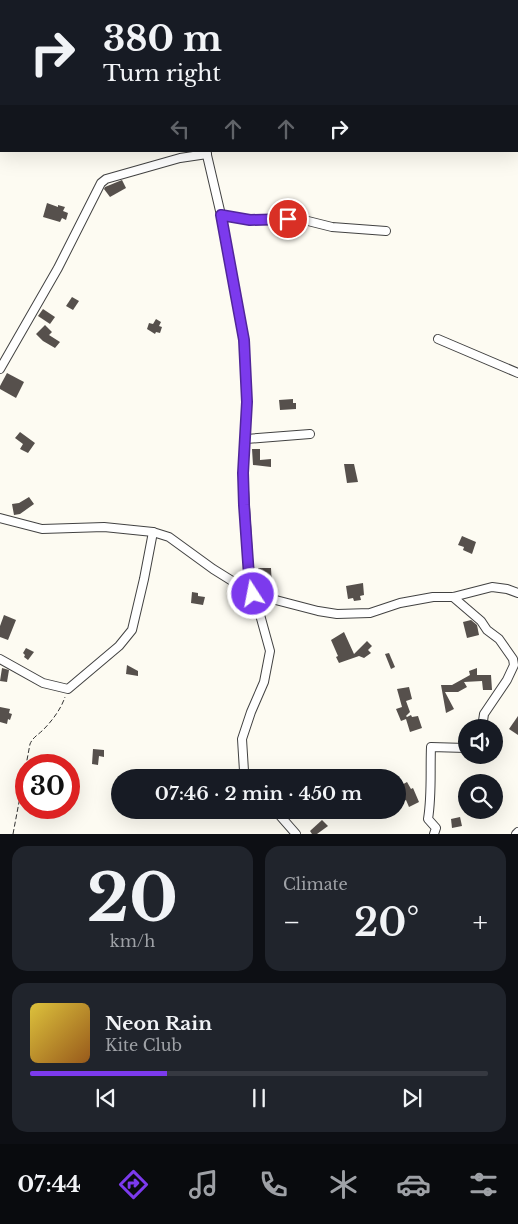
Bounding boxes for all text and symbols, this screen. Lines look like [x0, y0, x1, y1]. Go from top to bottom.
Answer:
text: 380 m [103, 17, 222, 60]
icon: right [20, 20, 85, 85]
text: Turn right [103, 60, 221, 87]
icon: left [166, 115, 194, 143]
icon: ahead [219, 115, 247, 143]
icon: ahead [272, 115, 300, 143]
icon: right [325, 115, 353, 143]
pin [267, 198, 309, 240]
icon: arrive [274, 205, 302, 233]
position arrow [226, 567, 278, 619]
map controls [458, 719, 503, 819]
button: sound [458, 719, 503, 764]
speed limit sign: 30 [15, 754, 80, 819]
button: search [458, 774, 503, 819]
text: 07:46 · 2 min · 450 m [155, 782, 362, 805]
text: 20 [87, 858, 178, 939]
text: Climate [283, 874, 348, 894]
text: 20° [354, 899, 419, 946]
text: − [283, 905, 301, 940]
text: + [473, 905, 488, 940]
text: km/h [110, 931, 155, 951]
text: Neon Rain [105, 1012, 212, 1035]
text: Kite Club [105, 1035, 182, 1055]
icon: previous [92, 1084, 120, 1112]
icon: pause [245, 1084, 273, 1112]
icon: next [398, 1084, 426, 1112]
icon: directions [116, 1167, 151, 1202]
icon: music [186, 1167, 221, 1202]
icon: phone [256, 1167, 291, 1202]
icon: climate [326, 1167, 361, 1202]
icon: car [396, 1167, 431, 1202]
icon: filters [466, 1167, 501, 1202]
text: 07:44 [17, 1171, 81, 1198]

